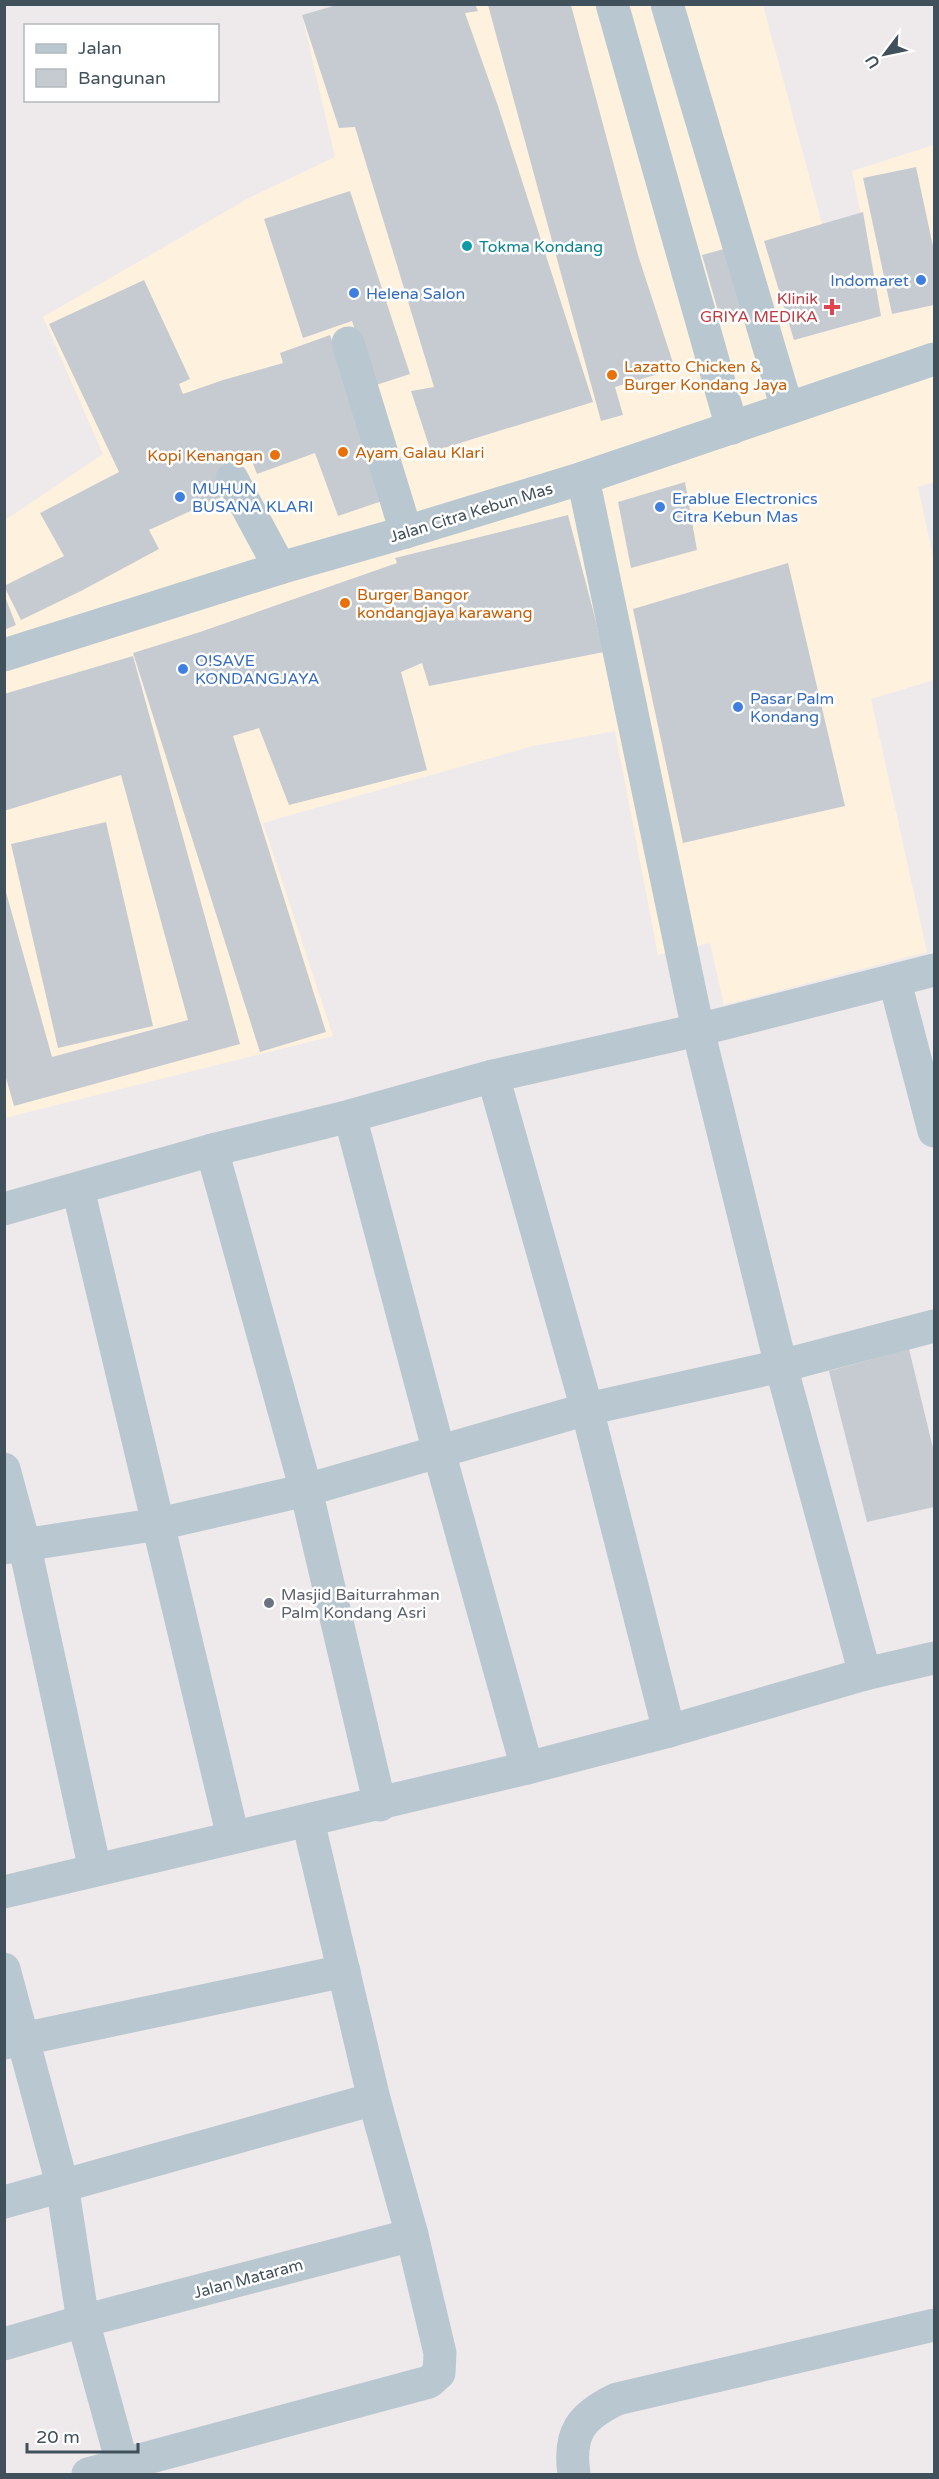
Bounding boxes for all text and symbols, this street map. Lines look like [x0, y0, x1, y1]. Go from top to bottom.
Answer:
legend [24, 24, 219, 102]
north arrow [855, 24, 915, 84]
text: Jalan [78, 37, 122, 59]
text: U [861, 51, 885, 72]
text: Bangunan [78, 67, 166, 89]
place label: Tokma Kondang [479, 237, 603, 257]
marker: Tokma Kondang [460, 239, 474, 253]
place label: Indomaret [830, 271, 909, 291]
marker: Indomaret [914, 273, 928, 287]
place label: Helena Salon [366, 284, 465, 304]
marker: Helena Salon [347, 286, 361, 300]
place label: Klinik GRIYA MEDIKA [700, 289, 818, 327]
marker: Klinik GRIYA MEDIKA [823, 298, 841, 316]
place label: Lazatto Chicken & Burger Kondang Jaya [624, 357, 787, 395]
marker: Lazatto Chicken & Burger Kondang Jaya [605, 368, 619, 382]
place label: Ayam Galau Klari [355, 443, 484, 463]
marker: Ayam Galau Klari [336, 445, 350, 459]
place label: Kopi Kenangan [147, 446, 263, 466]
marker: Kopi Kenangan [268, 448, 282, 462]
place label: MUHUN BUSANA KLARI [192, 479, 313, 517]
street label: Jalan Citra Kebun Mas [387, 479, 555, 547]
place label: Erablue Electronics Citra Kebun Mas [672, 489, 818, 527]
marker: MUHUN BUSANA KLARI [173, 490, 187, 504]
marker: Erablue Electronics Citra Kebun Mas [653, 500, 667, 514]
place label: Burger Bangor kondangjaya karawang [357, 585, 532, 623]
marker: Burger Bangor kondangjaya karawang [338, 596, 352, 610]
place label: O!SAVE KONDANGJAYA [195, 651, 319, 689]
marker: O!SAVE KONDANGJAYA [176, 662, 190, 676]
place label: Pasar Palm Kondang [750, 689, 834, 727]
marker: Pasar Palm Kondang [731, 700, 745, 714]
place label: Masjid Baiturrahman Palm Kondang Asri [281, 1585, 440, 1623]
marker: Masjid Baiturrahman Palm Kondang Asri [262, 1596, 276, 1610]
street label: Jalan Mataram [191, 2255, 305, 2303]
scale bar [27, 2416, 138, 2454]
text: 20 m [36, 2426, 80, 2448]

